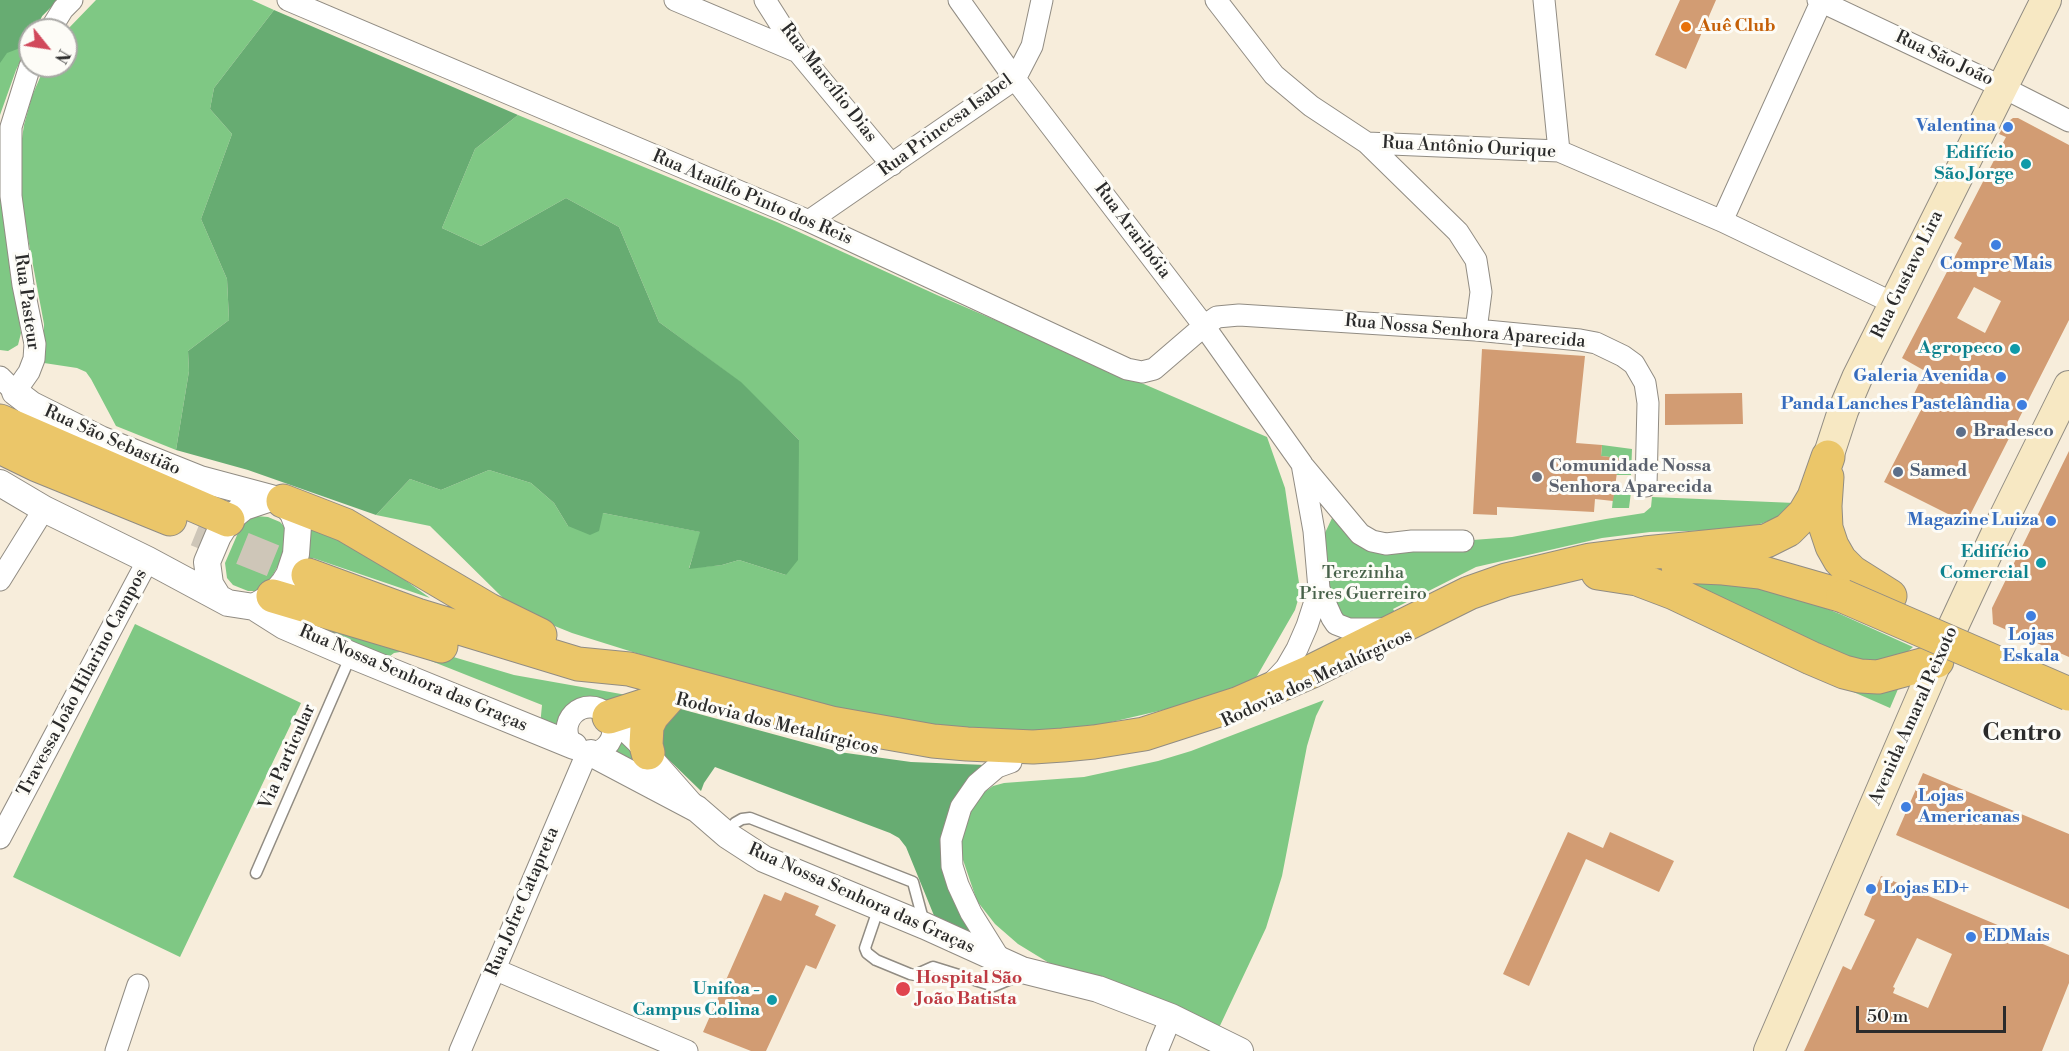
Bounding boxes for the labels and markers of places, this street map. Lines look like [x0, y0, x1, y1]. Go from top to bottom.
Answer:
place label: Auê Club [1698, 16, 1776, 38]
marker: Auê Club [1679, 20, 1693, 34]
place label: Valentina [1916, 116, 1996, 138]
marker: Valentina [2001, 120, 2015, 134]
place label: Edifício São Jorge [1934, 143, 2014, 186]
marker: Edifício São Jorge [2019, 157, 2033, 171]
marker: Compre Mais [1989, 238, 2003, 252]
place label: Compre Mais [1940, 254, 2052, 276]
place label: Agropeco [1918, 338, 2003, 360]
marker: Agropeco [2008, 342, 2022, 356]
place label: Galeria Avenida [1853, 366, 1989, 388]
marker: Galeria Avenida [1994, 370, 2008, 384]
place label: Panda Lanches Pastelândia [1781, 394, 2010, 416]
marker: Panda Lanches Pastelândia [2015, 398, 2029, 412]
place label: Bradesco [1973, 421, 2054, 443]
marker: Bradesco [1954, 425, 1968, 439]
place label: Comunidade Nossa Senhora Aparecida [1549, 456, 1712, 498]
place label: Samed [1910, 461, 1967, 483]
marker: Samed [1891, 465, 1905, 479]
marker: Comunidade Nossa Senhora Aparecida [1530, 470, 1544, 484]
place label: Magazine Luiza [1907, 510, 2039, 532]
marker: Magazine Luiza [2044, 514, 2058, 528]
place label: Edifício Comercial [1940, 542, 2029, 584]
marker: Edifício Comercial [2034, 556, 2048, 570]
marker: Lojas Eskala [2024, 609, 2038, 623]
place label: Lojas Eskala [2003, 625, 2059, 668]
place label: Lojas Americanas [1918, 786, 2020, 828]
marker: Lojas Americanas [1899, 800, 1913, 814]
place label: Lojas ED+ [1883, 878, 1969, 900]
marker: Lojas ED+ [1864, 882, 1878, 896]
place label: EDMais [1983, 926, 2050, 948]
marker: EDMais [1964, 930, 1978, 944]
place label: Hospital São João Batista [916, 968, 1022, 1010]
place label: Unifoa - Campus Colina [632, 979, 760, 1022]
marker: Hospital São João Batista [894, 980, 912, 998]
marker: Unifoa - Campus Colina [765, 993, 779, 1007]

